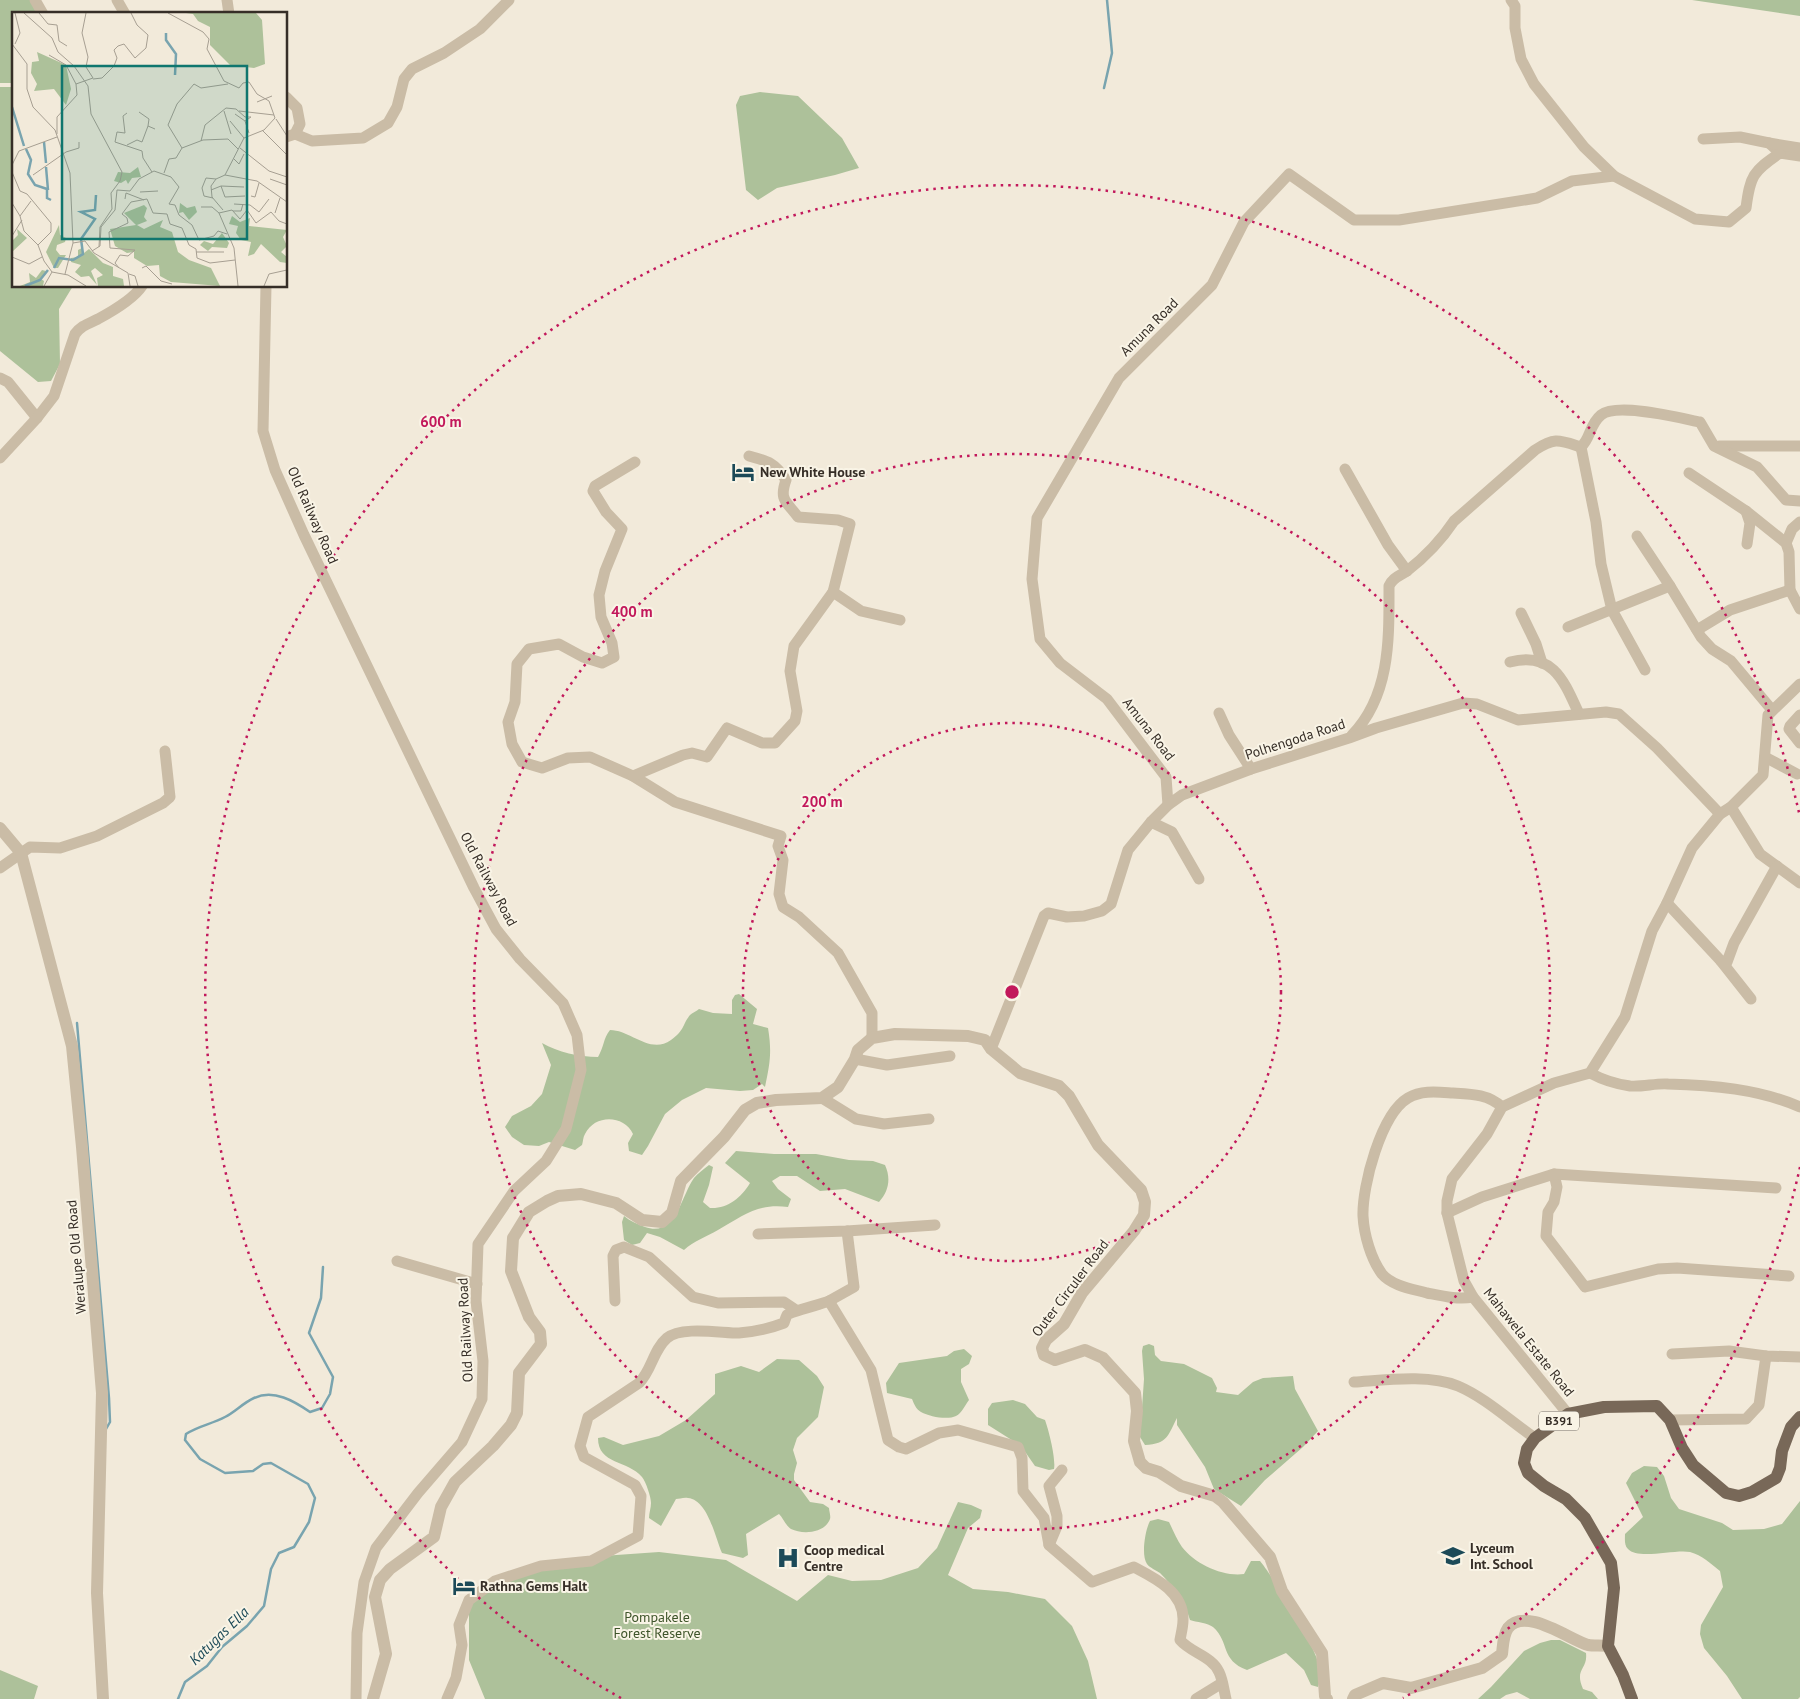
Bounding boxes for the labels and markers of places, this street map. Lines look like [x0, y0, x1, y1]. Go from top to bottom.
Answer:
hotel icon: New White House [730, 459, 756, 485]
place label: New White House [760, 463, 865, 481]
centre of rings [1003, 983, 1021, 1001]
place label: Lyceum Int. School [1470, 1539, 1534, 1573]
place label: Coop medical Centre [804, 1541, 885, 1575]
school or university icon: Lyceum Int. School [1440, 1543, 1466, 1569]
hospital icon: Coop medical Centre [775, 1545, 801, 1571]
hotel icon: Rathna Gems Halt [451, 1573, 477, 1599]
place label: Rathna Gems Halt [480, 1577, 587, 1595]

